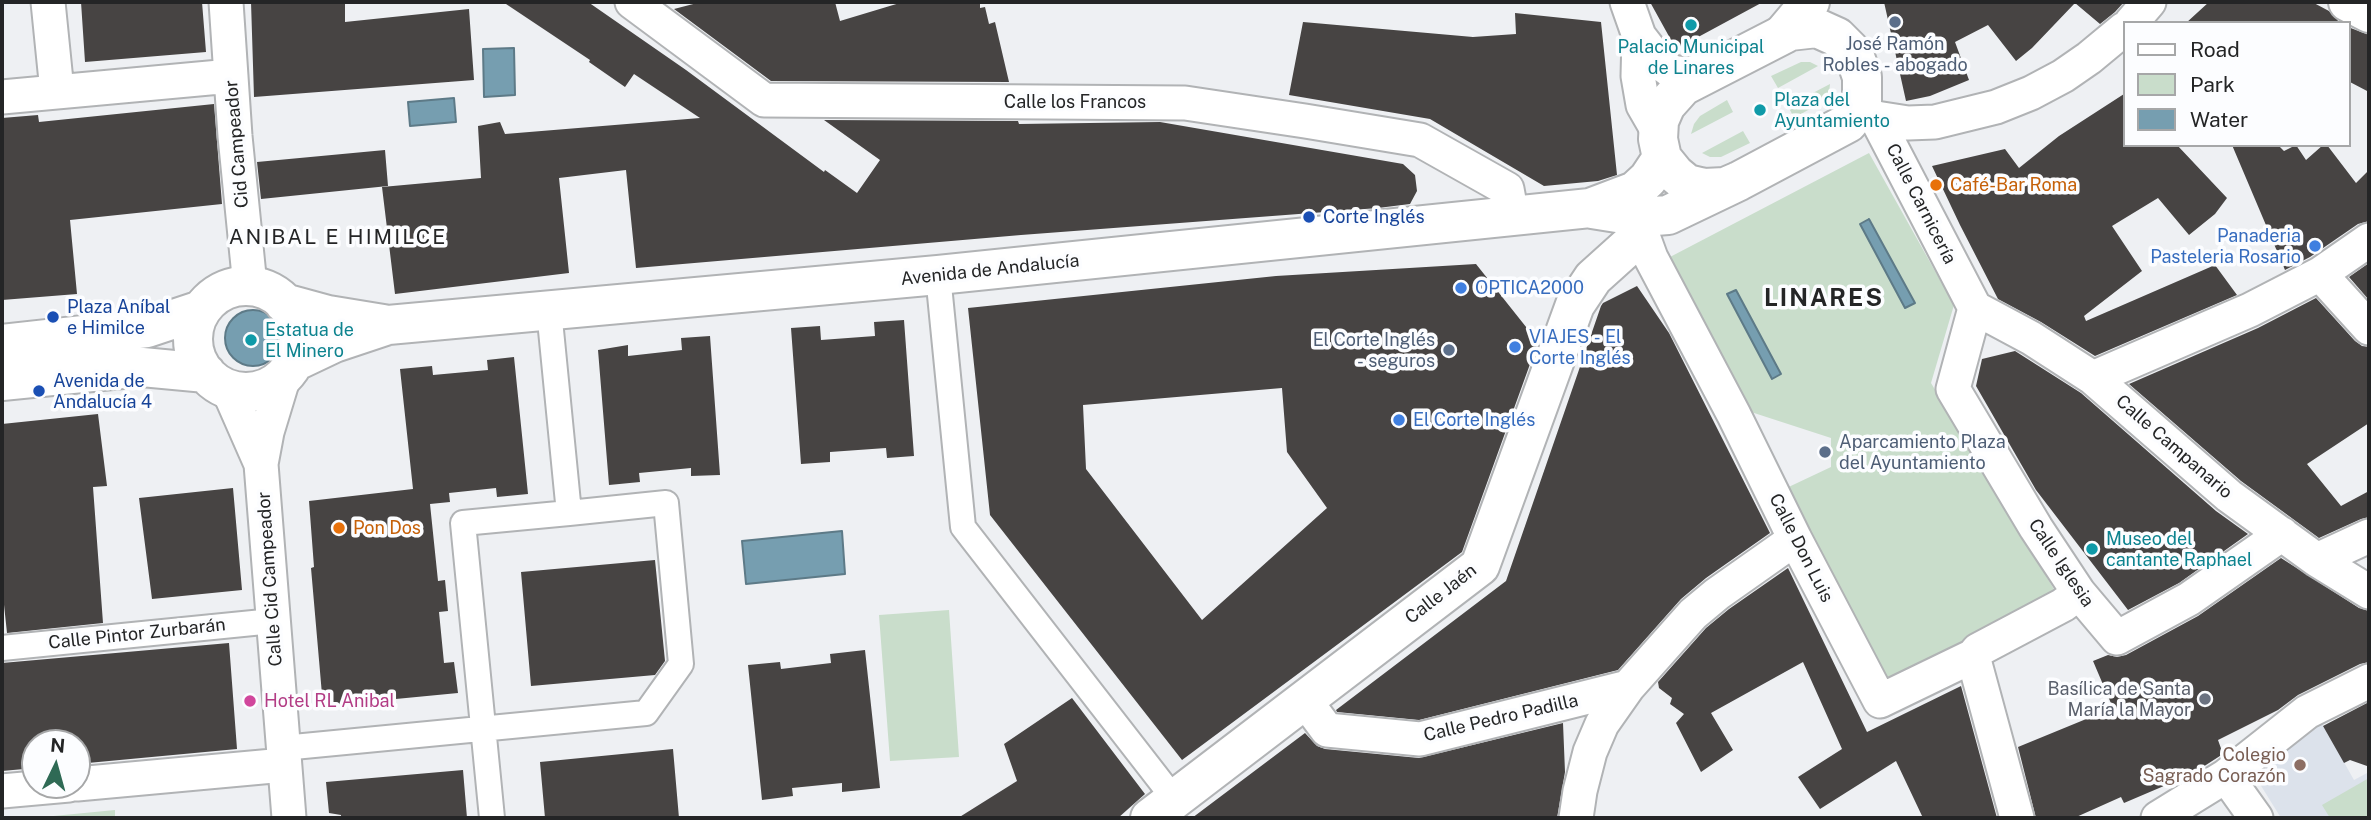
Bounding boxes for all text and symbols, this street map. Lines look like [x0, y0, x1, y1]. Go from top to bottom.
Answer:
marker: José Ramón Robles - abogado [1887, 14, 1903, 30]
marker: Palacio Municipal de Linares [1683, 17, 1699, 33]
legend [2122, 21, 2350, 147]
place label: José Ramón Robles - abogado [1822, 33, 1968, 76]
place label: Palacio Municipal de Linares [1618, 36, 1764, 78]
text: Road [2190, 37, 2240, 62]
text: Park [2190, 72, 2235, 97]
street label: Cid Campeador [221, 79, 253, 209]
place label: Plaza del Ayuntamiento [1774, 89, 1890, 132]
street label: Calle los Francos [1004, 91, 1146, 113]
marker: Plaza del Ayuntamiento [1752, 102, 1768, 118]
text: Water [2190, 107, 2248, 132]
street label: Calle Carnicería [1881, 140, 1961, 268]
place label: Café-Bar Roma [1950, 174, 2077, 196]
marker: Café-Bar Roma [1928, 177, 1944, 193]
place label: Corte Inglés [1323, 206, 1425, 228]
marker: Corte Inglés [1301, 209, 1317, 225]
district label: ANIBAL E HIMILCE [231, 225, 445, 251]
place label: Panaderia Pasteleria Rosario [2150, 225, 2301, 268]
marker: Panaderia Pasteleria Rosario [2307, 238, 2323, 254]
street label: Avenida de Andalucía [900, 250, 1080, 290]
place label: OPTICA2000 [1475, 277, 1584, 299]
marker: OPTICA2000 [1453, 280, 1469, 296]
district label: LINARES [1765, 285, 1883, 313]
place label: Plaza Aníbal e Himilce [67, 296, 170, 338]
marker: Plaza Aníbal e Himilce [45, 309, 61, 325]
place label: Estatua de El Minero [265, 319, 354, 362]
place label: VIAJES - El Corte Inglés [1529, 326, 1631, 368]
place label: El Corte Inglés - seguros [1313, 329, 1435, 372]
marker: Estatua de El Minero [243, 332, 259, 348]
marker: VIAJES - El Corte Inglés [1507, 339, 1523, 355]
marker: El Corte Inglés - seguros [1441, 342, 1457, 358]
place label: Avenida de Andalucía 4 [53, 370, 152, 412]
marker: Avenida de Andalucía 4 [31, 383, 47, 399]
street label: Calle Campanario [2111, 391, 2237, 503]
place label: El Corte Inglés [1413, 409, 1535, 431]
marker: El Corte Inglés [1391, 412, 1407, 428]
place label: Aparcamiento Plaza del Ayuntamiento [1839, 431, 2006, 474]
marker: Aparcamiento Plaza del Ayuntamiento [1817, 444, 1833, 460]
street label: Calle Don Luis [1764, 490, 1838, 606]
street label: Calle Cid Campeador [253, 491, 287, 667]
street label: Calle Iglesia [2024, 515, 2098, 611]
place label: Pon Dos [353, 517, 421, 539]
marker: Pon Dos [331, 520, 347, 536]
place label: Museo del cantante Raphael [2106, 528, 2252, 570]
marker: Museo del cantante Raphael [2084, 541, 2100, 557]
street label: Calle Jaén [1401, 559, 1481, 629]
street label: Calle Pintor Zurbarán [47, 614, 227, 654]
place label: Basílica de Santa María la Mayor [2048, 678, 2191, 720]
place label: Hotel RL Anibal [264, 690, 395, 712]
street label: Calle Pedro Padilla [1422, 690, 1580, 746]
marker: Basílica de Santa María la Mayor [2197, 691, 2213, 707]
marker: Hotel RL Anibal [242, 693, 258, 709]
north arrow [21, 729, 91, 799]
text: N [49, 733, 66, 757]
place label: Colegio Sagrado Corazón [2143, 744, 2286, 786]
marker: Colegio Sagrado Corazón [2292, 757, 2308, 773]

